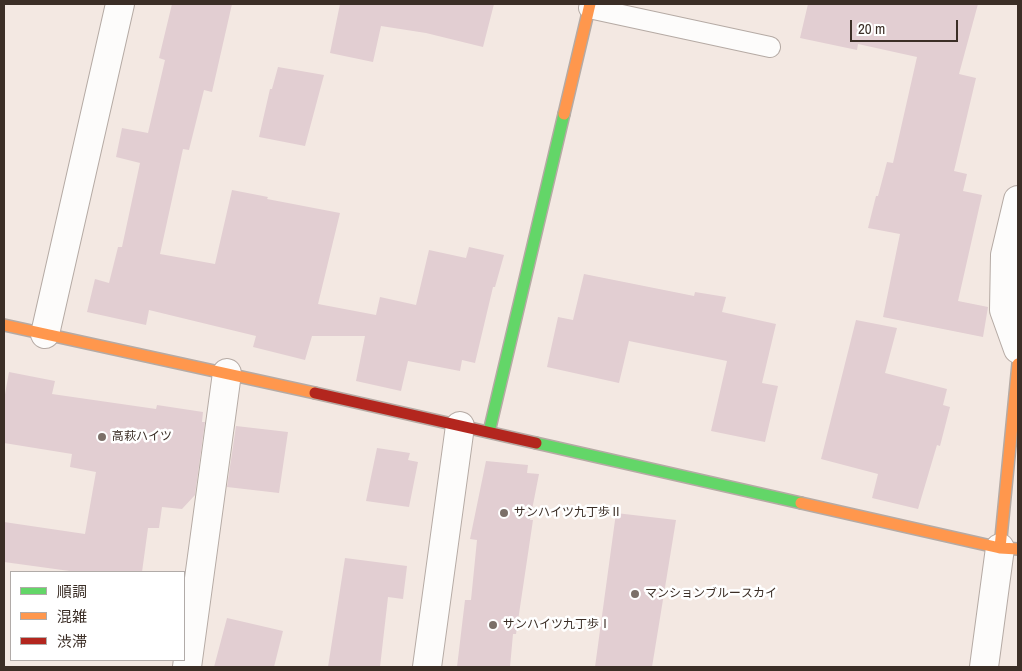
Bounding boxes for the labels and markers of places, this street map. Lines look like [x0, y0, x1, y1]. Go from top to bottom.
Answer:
place label: 高萩ハイツ [112, 430, 172, 444]
marker: 高萩ハイツ [96, 431, 108, 443]
place label: サンハイツ九丁歩Ⅱ [514, 506, 622, 520]
marker: サンハイツ九丁歩Ⅱ [498, 507, 510, 519]
place label: マンションブルースカイ [645, 587, 777, 601]
marker: マンションブルースカイ [629, 588, 641, 600]
place label: サンハイツ九丁歩Ⅰ [503, 618, 611, 632]
marker: サンハイツ九丁歩Ⅰ [487, 619, 499, 631]

